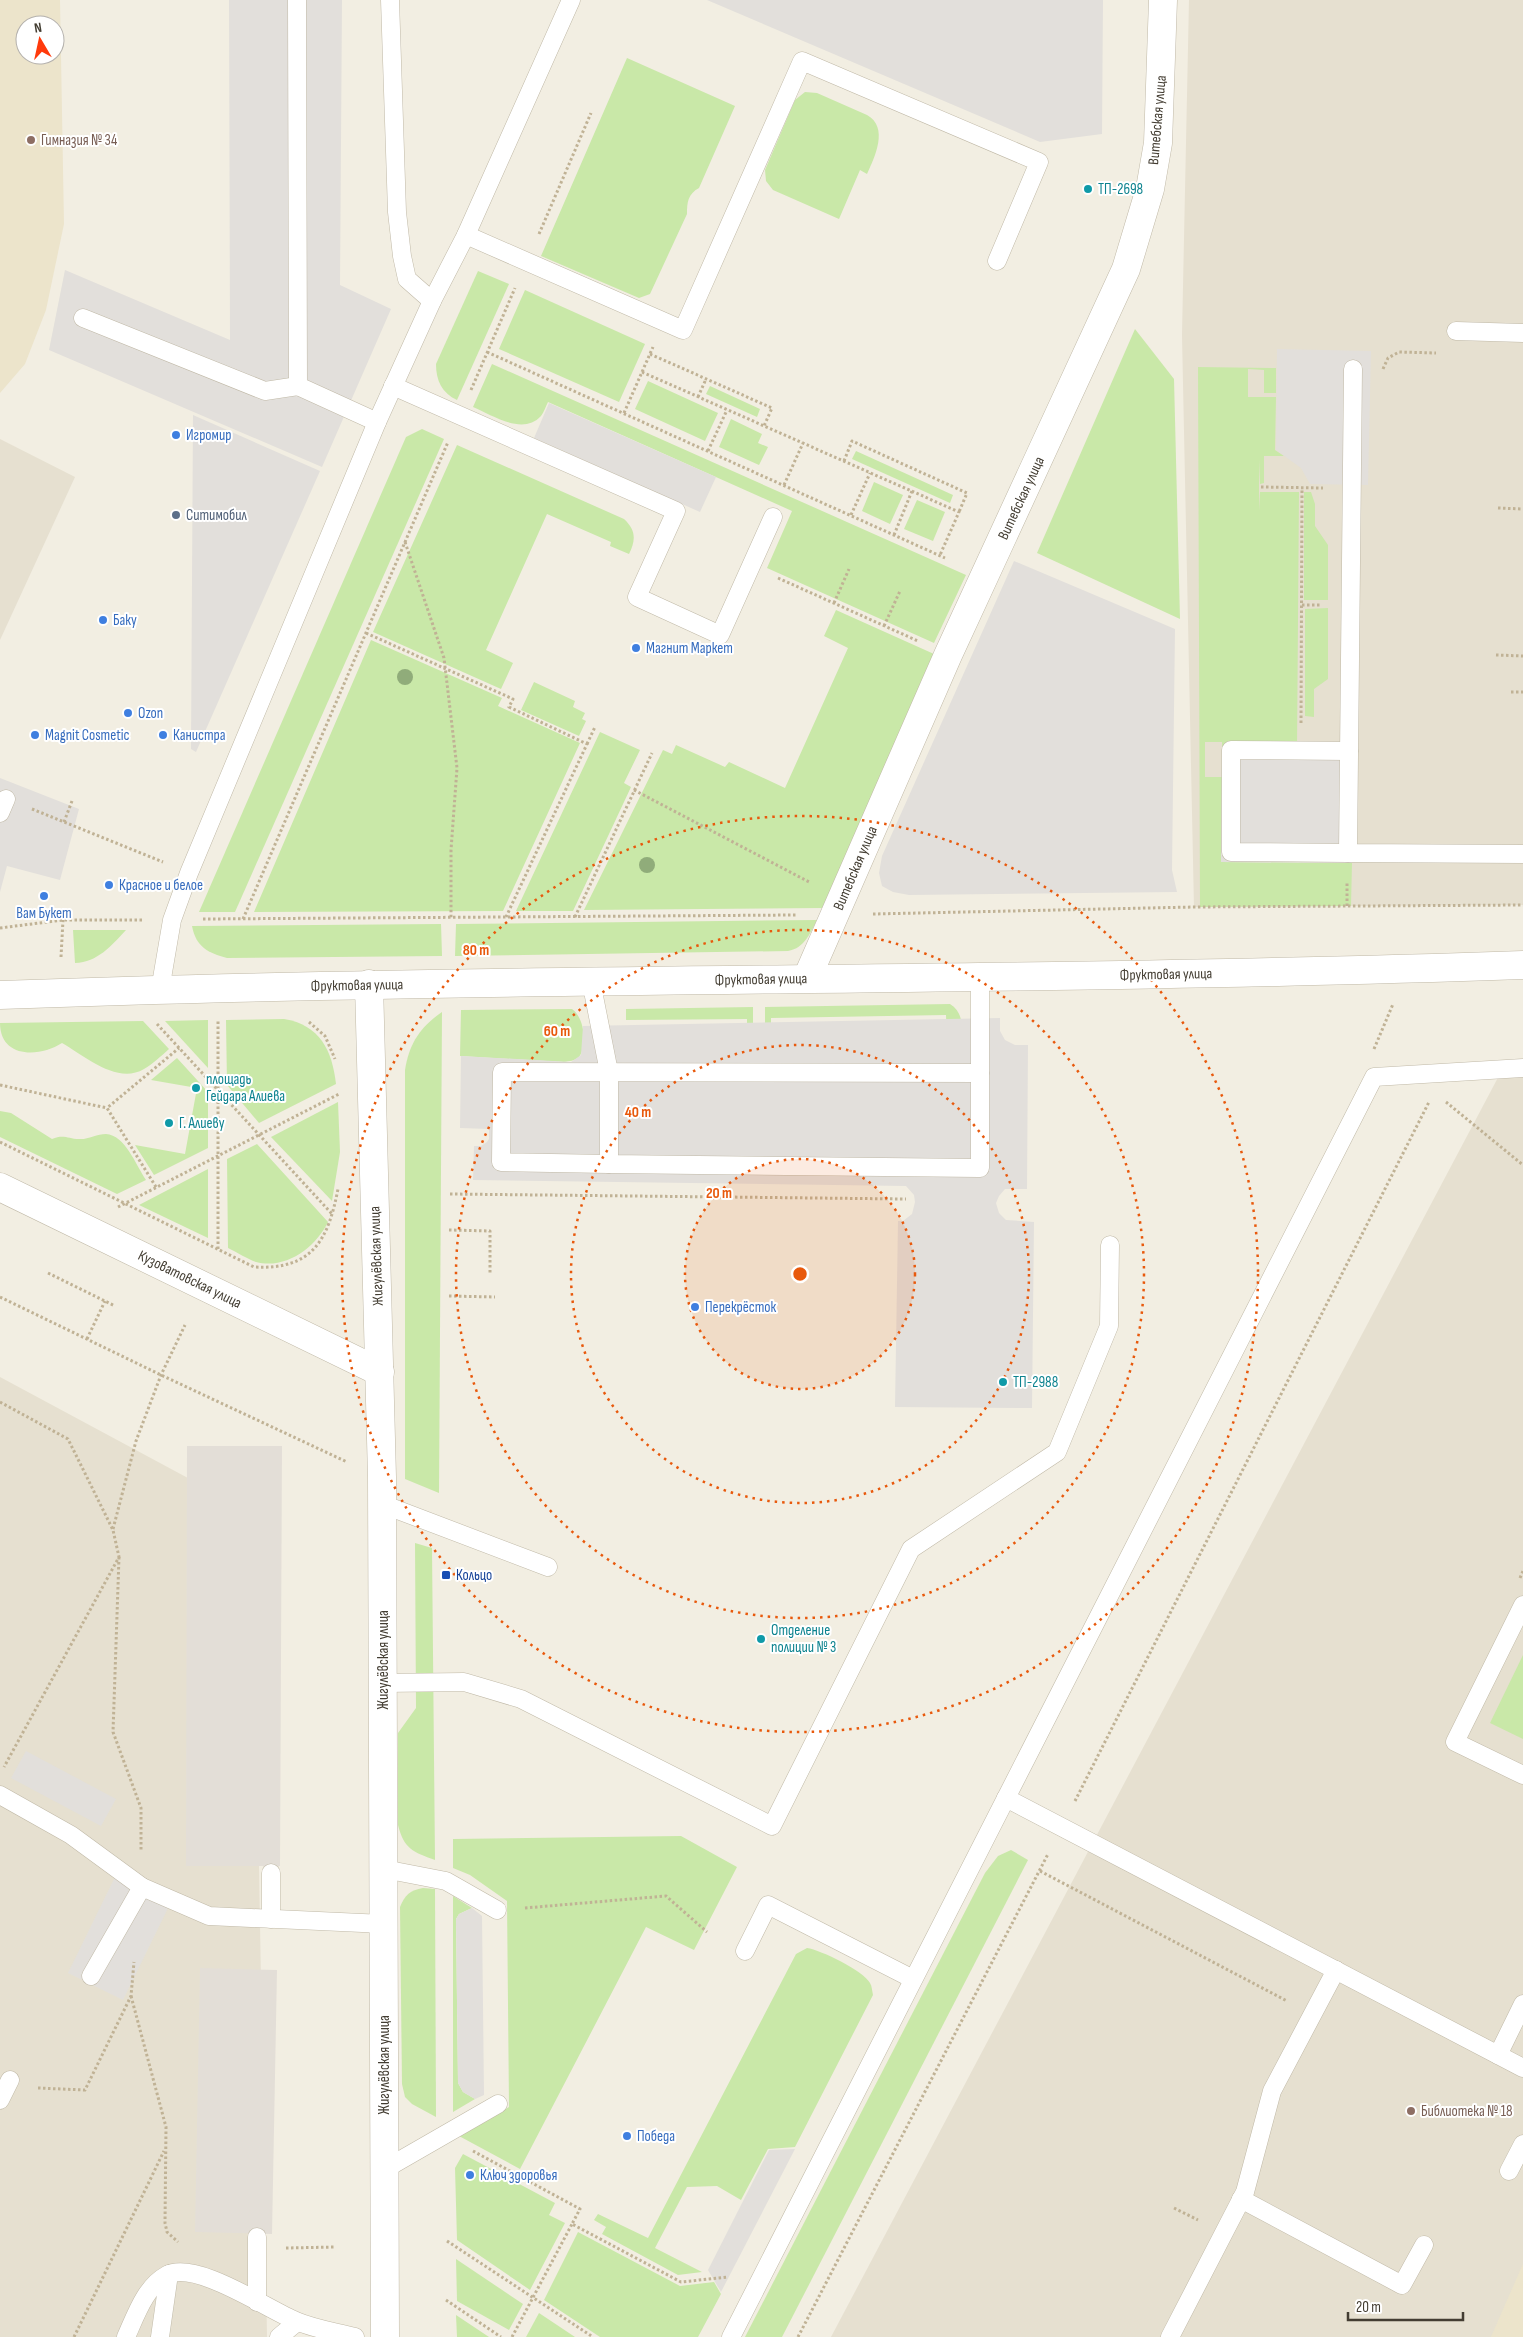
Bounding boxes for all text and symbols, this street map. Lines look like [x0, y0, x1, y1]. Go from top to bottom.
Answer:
north arrow [15, 15, 65, 65]
text: N [33, 19, 43, 37]
street label: Витебская улица [1144, 74, 1171, 166]
place label: Гимназия № 34 [41, 131, 117, 150]
marker: Гимназия № 34 [25, 134, 37, 146]
place label: ТП-2698 [1098, 180, 1143, 199]
marker: ТП-2698 [1082, 183, 1094, 195]
place label: Игромир [186, 426, 231, 445]
marker: Игромир [170, 429, 182, 441]
street label: Витебская улица [994, 453, 1049, 543]
place label: Ситимобил [186, 506, 247, 525]
marker: Ситимобил [170, 509, 182, 521]
place label: Баку [113, 611, 137, 630]
marker: Баку [97, 614, 109, 626]
place label: Магнит Маркет [646, 639, 733, 658]
marker: Магнит Маркет [630, 642, 642, 654]
place label: Ozon [138, 704, 163, 723]
marker: Ozon [122, 707, 134, 719]
place label: Magnit Cosmetic [45, 726, 130, 745]
place label: Канистра [173, 726, 226, 745]
marker: Magnit Cosmetic [29, 729, 41, 741]
marker: Канистра [157, 729, 169, 741]
street label: Витебская улица [829, 823, 882, 913]
place label: Красное и белое [119, 876, 203, 895]
marker: Красное и белое [103, 879, 115, 891]
marker: Вам Букет [38, 890, 50, 902]
place label: Вам Букет [16, 904, 72, 923]
text: 80 m [463, 941, 489, 960]
street label: Фруктовая улица [1120, 964, 1213, 985]
street label: Фруктовая улица [715, 969, 808, 990]
street label: Фруктовая улица [311, 975, 404, 996]
text: 60 m [544, 1022, 570, 1041]
place label: площадь Гейдара Алиева [206, 1070, 285, 1106]
marker: площадь Гейдара Алиева [190, 1082, 202, 1094]
text: 40 m [625, 1103, 651, 1122]
place label: Г. Алиеву [179, 1114, 225, 1133]
marker: Г. Алиеву [163, 1117, 175, 1129]
text: 20 m [706, 1184, 732, 1203]
street label: Жигулёвская улица [365, 1206, 388, 1306]
street label: Кузоватовская улица [135, 1246, 245, 1313]
centre of rings [791, 1265, 809, 1283]
place label: Перекрёсток [705, 1298, 777, 1317]
marker: Перекрёсток [689, 1301, 701, 1313]
place label: ТП-2988 [1013, 1373, 1058, 1392]
marker: ТП-2988 [997, 1376, 1009, 1388]
place label: Кольцо [456, 1566, 492, 1585]
marker: Кольцо [440, 1569, 452, 1581]
street label: Жигулёвская улица [374, 1610, 393, 1710]
place label: Отделение полиции № 3 [771, 1621, 836, 1657]
marker: Отделение полиции № 3 [755, 1633, 767, 1645]
street label: Жигулёвская улица [375, 2015, 394, 2115]
place label: Библиотека № 18 [1421, 2102, 1513, 2121]
marker: Библиотека № 18 [1405, 2105, 1417, 2117]
place label: Победа [637, 2127, 675, 2146]
marker: Победа [621, 2130, 633, 2142]
place label: Ключ здоровья [480, 2166, 557, 2185]
marker: Ключ здоровья [464, 2169, 476, 2181]
scale bar [1348, 2290, 1463, 2322]
text: 20 m [1356, 2298, 1381, 2317]

